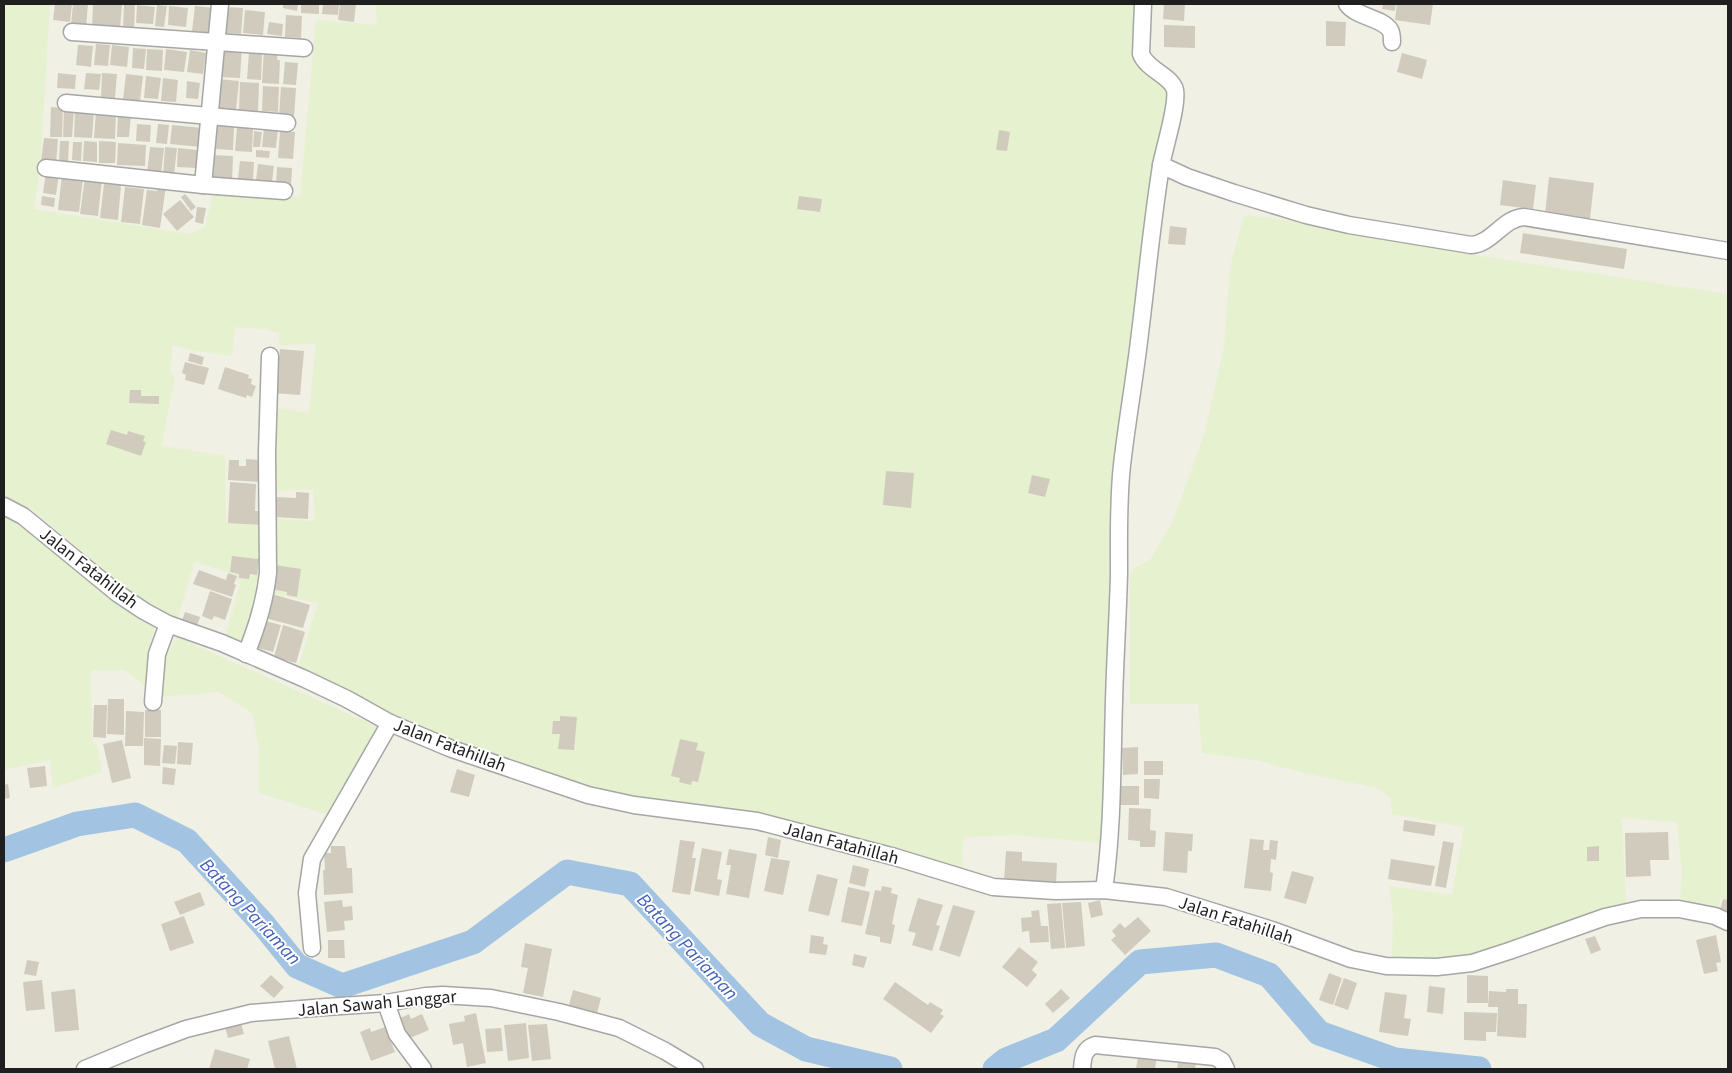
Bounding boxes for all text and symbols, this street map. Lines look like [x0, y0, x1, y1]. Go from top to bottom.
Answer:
street label: Jalan Fatahillah [34, 522, 143, 615]
street label: Jalan Fatahillah [390, 712, 510, 778]
street label: Jalan Fatahillah [780, 816, 902, 871]
water label: Batang Pariaman [193, 852, 307, 972]
water label: Batang Pariaman [630, 887, 744, 1007]
street label: Jalan Fatahillah [1175, 890, 1296, 951]
street label: Jalan Sawah Langgar [296, 984, 458, 1023]

